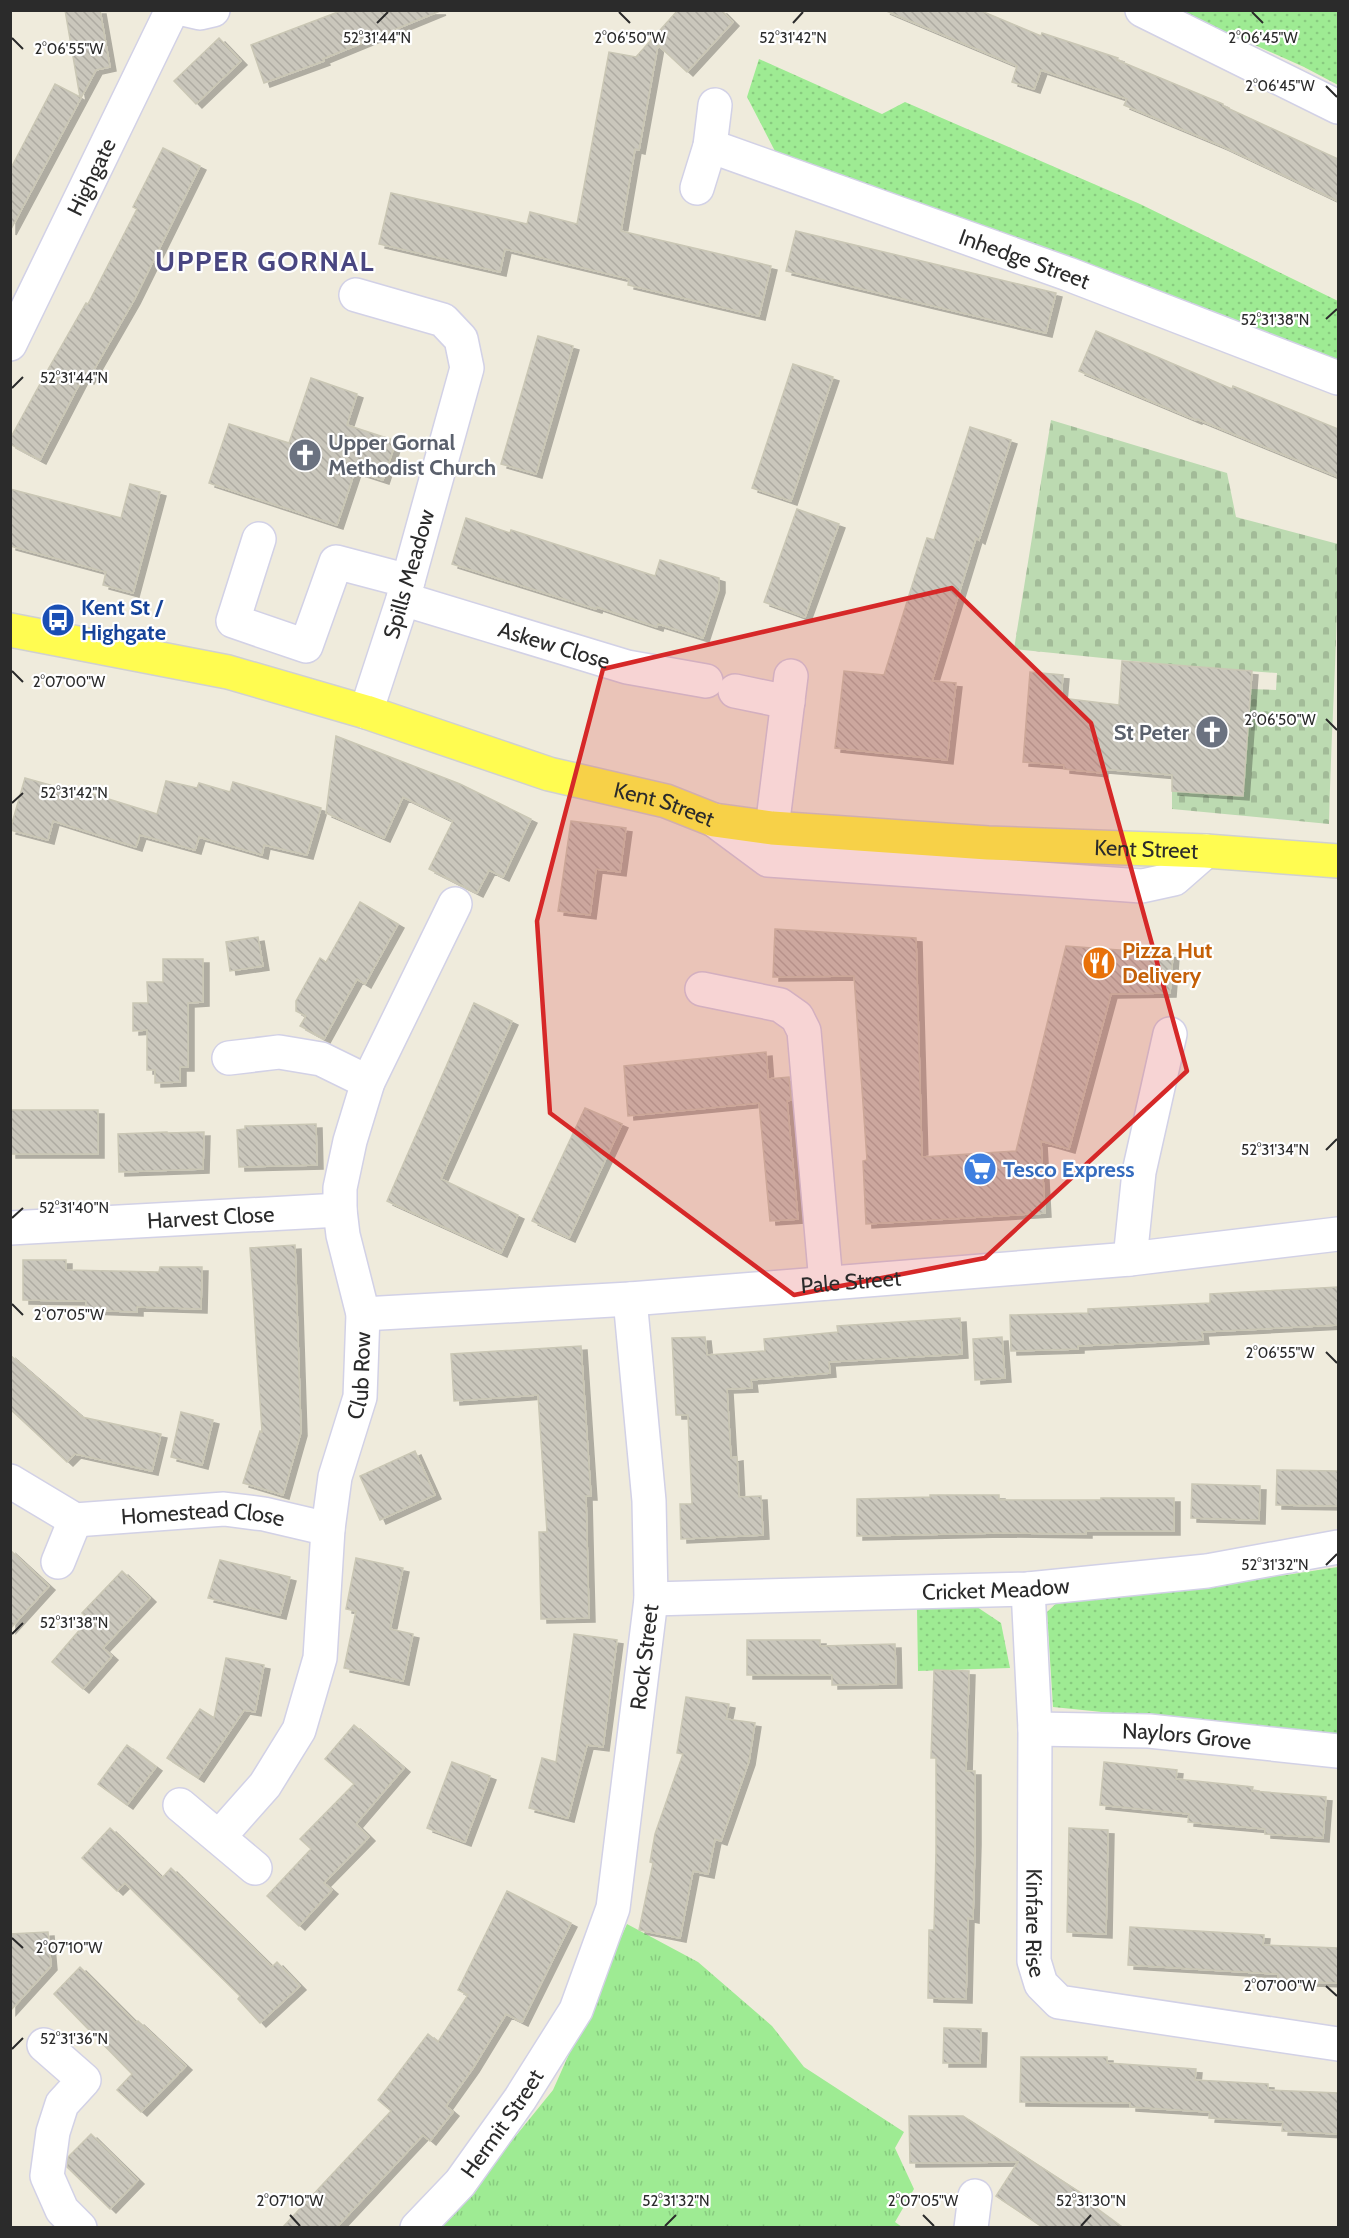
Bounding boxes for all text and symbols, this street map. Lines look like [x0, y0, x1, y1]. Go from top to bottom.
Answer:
text: 52°31'44"N [343, 29, 411, 47]
text: 2°06'50"W [594, 29, 667, 47]
text: 52°31'42"N [759, 29, 827, 47]
text: 2°06'45"W [1228, 29, 1298, 47]
text: 2°06'55"W [34, 40, 104, 58]
text: 2°06'45"W [1245, 77, 1315, 95]
street label: Highgate [61, 133, 121, 220]
street label: Inhedge Street [955, 223, 1094, 295]
district label: UPPER GORNAL [155, 244, 375, 278]
text: 52°31'38"N [1241, 311, 1309, 329]
text: 52°31'44"N [40, 369, 108, 387]
place label: Upper Gornal Methodist Church [328, 429, 496, 481]
church icon: Upper Gornal Methodist Church [287, 437, 323, 473]
street label: Spills Meadow [378, 506, 440, 642]
place label: Kent St / Highgate [81, 594, 166, 646]
bus stop icon: Kent St / Highgate [40, 602, 76, 638]
street label: Askew Close [495, 615, 613, 675]
text: 2°07'00"W [33, 673, 106, 691]
text: 2°06'50"W [1244, 711, 1317, 729]
church icon: St Peter [1194, 714, 1230, 750]
place label: St Peter [1114, 719, 1190, 746]
street label: Kent Street [611, 776, 719, 833]
text: 52°31'42"N [40, 784, 108, 802]
street label: Kent Street [1094, 833, 1199, 864]
place label: Pizza Hut Delivery [1122, 937, 1213, 989]
restaurant icon: Pizza Hut Delivery [1081, 945, 1117, 981]
text: 52°31'34"N [1241, 1141, 1309, 1159]
supermarket icon: Tesco Express [962, 1151, 998, 1187]
place label: Tesco Express [1003, 1156, 1135, 1183]
text: 52°31'40"N [39, 1199, 109, 1217]
street label: Harvest Close [146, 1200, 275, 1234]
street label: Pale Street [800, 1264, 903, 1299]
text: 2°07'05"W [34, 1306, 105, 1324]
street label: Club Row [340, 1331, 376, 1423]
text: 2°06'55"W [1245, 1344, 1315, 1362]
street label: Homestead Close [120, 1495, 287, 1532]
text: 52°31'32"N [1241, 1556, 1309, 1574]
street label: Cricket Meadow [922, 1571, 1071, 1605]
street label: Rock Street [624, 1602, 664, 1711]
text: 52°31'38"N [40, 1614, 108, 1632]
street label: Naylors Grove [1122, 1717, 1253, 1755]
street label: Kinfare Rise [1020, 1868, 1052, 1980]
text: 2°07'10"W [35, 1939, 103, 1957]
text: 2°07'00"W [1244, 1977, 1317, 1995]
text: 52°31'36"N [40, 2030, 108, 2048]
street label: Hermit Street [455, 2064, 549, 2183]
text: 2°07'10"W [256, 2192, 324, 2210]
text: 52°31'32"N [642, 2192, 710, 2210]
text: 2°07'05"W [888, 2192, 959, 2210]
text: 52°31'30"N [1056, 2192, 1126, 2210]

